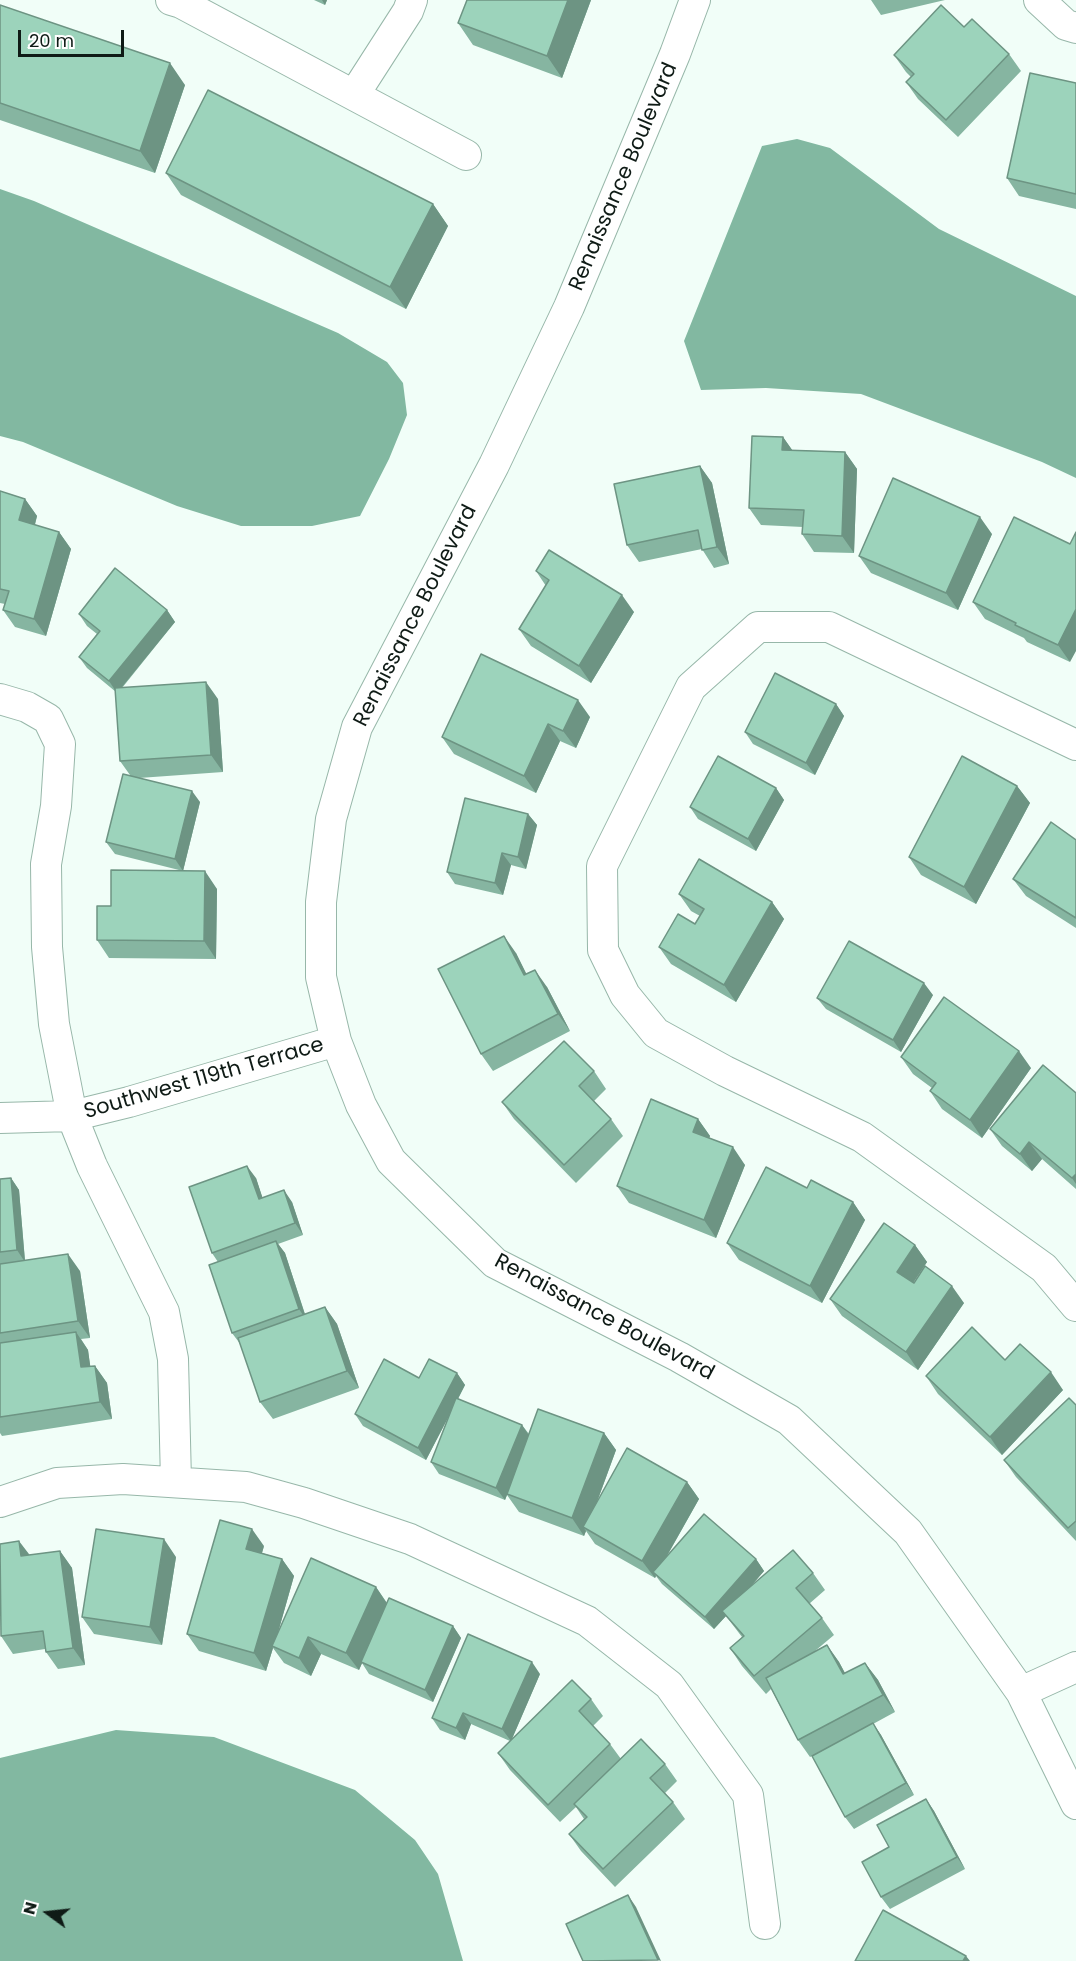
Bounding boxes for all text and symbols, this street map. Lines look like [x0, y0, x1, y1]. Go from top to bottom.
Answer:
scale bar [21, 18, 128, 56]
text: 20 m [29, 28, 74, 53]
street label: Renaissance Boulevard [564, 59, 684, 295]
street label: Renaissance Boulevard [349, 501, 483, 731]
street label: Southwest 119th Terrace [81, 1033, 327, 1125]
street label: Renaissance Boulevard [490, 1249, 718, 1387]
north arrow [18, 1883, 78, 1943]
text: N [17, 1899, 43, 1917]

